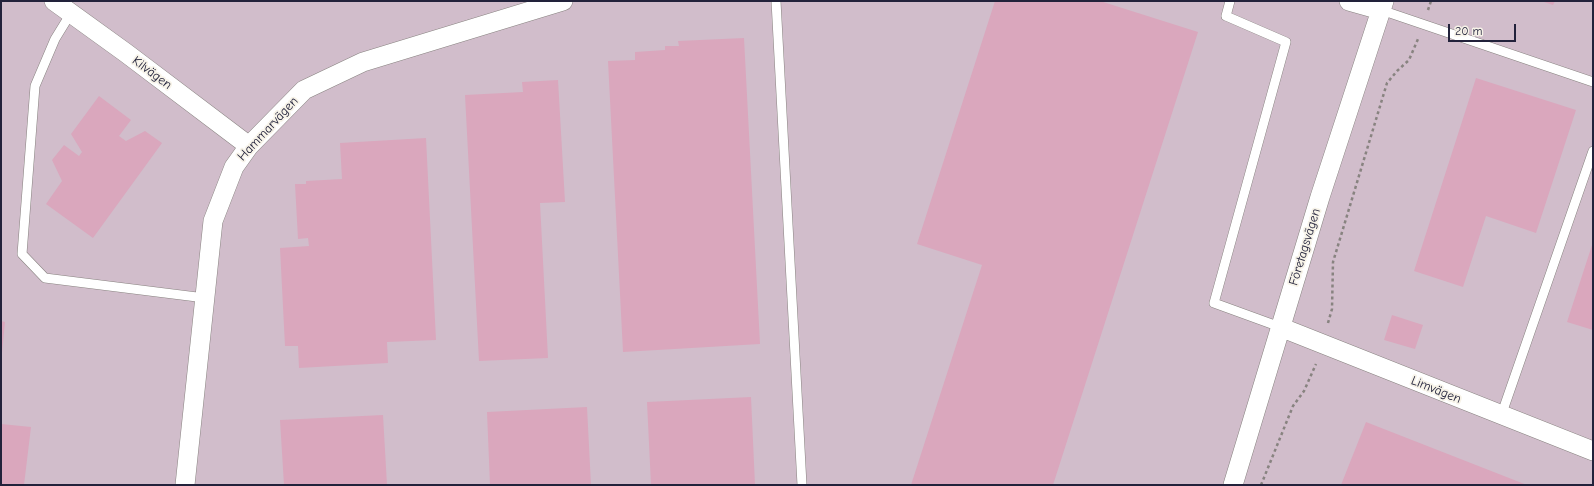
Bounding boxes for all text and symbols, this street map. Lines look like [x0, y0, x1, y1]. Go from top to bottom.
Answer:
scale bar [1450, 16, 1518, 42]
text: 20 m [1455, 24, 1483, 38]
street label: Kilvägen [129, 53, 175, 93]
street label: Hammarvägen [234, 94, 302, 164]
street label: Företagsvägen [1286, 207, 1324, 287]
street label: Limvägen [1409, 373, 1463, 407]

